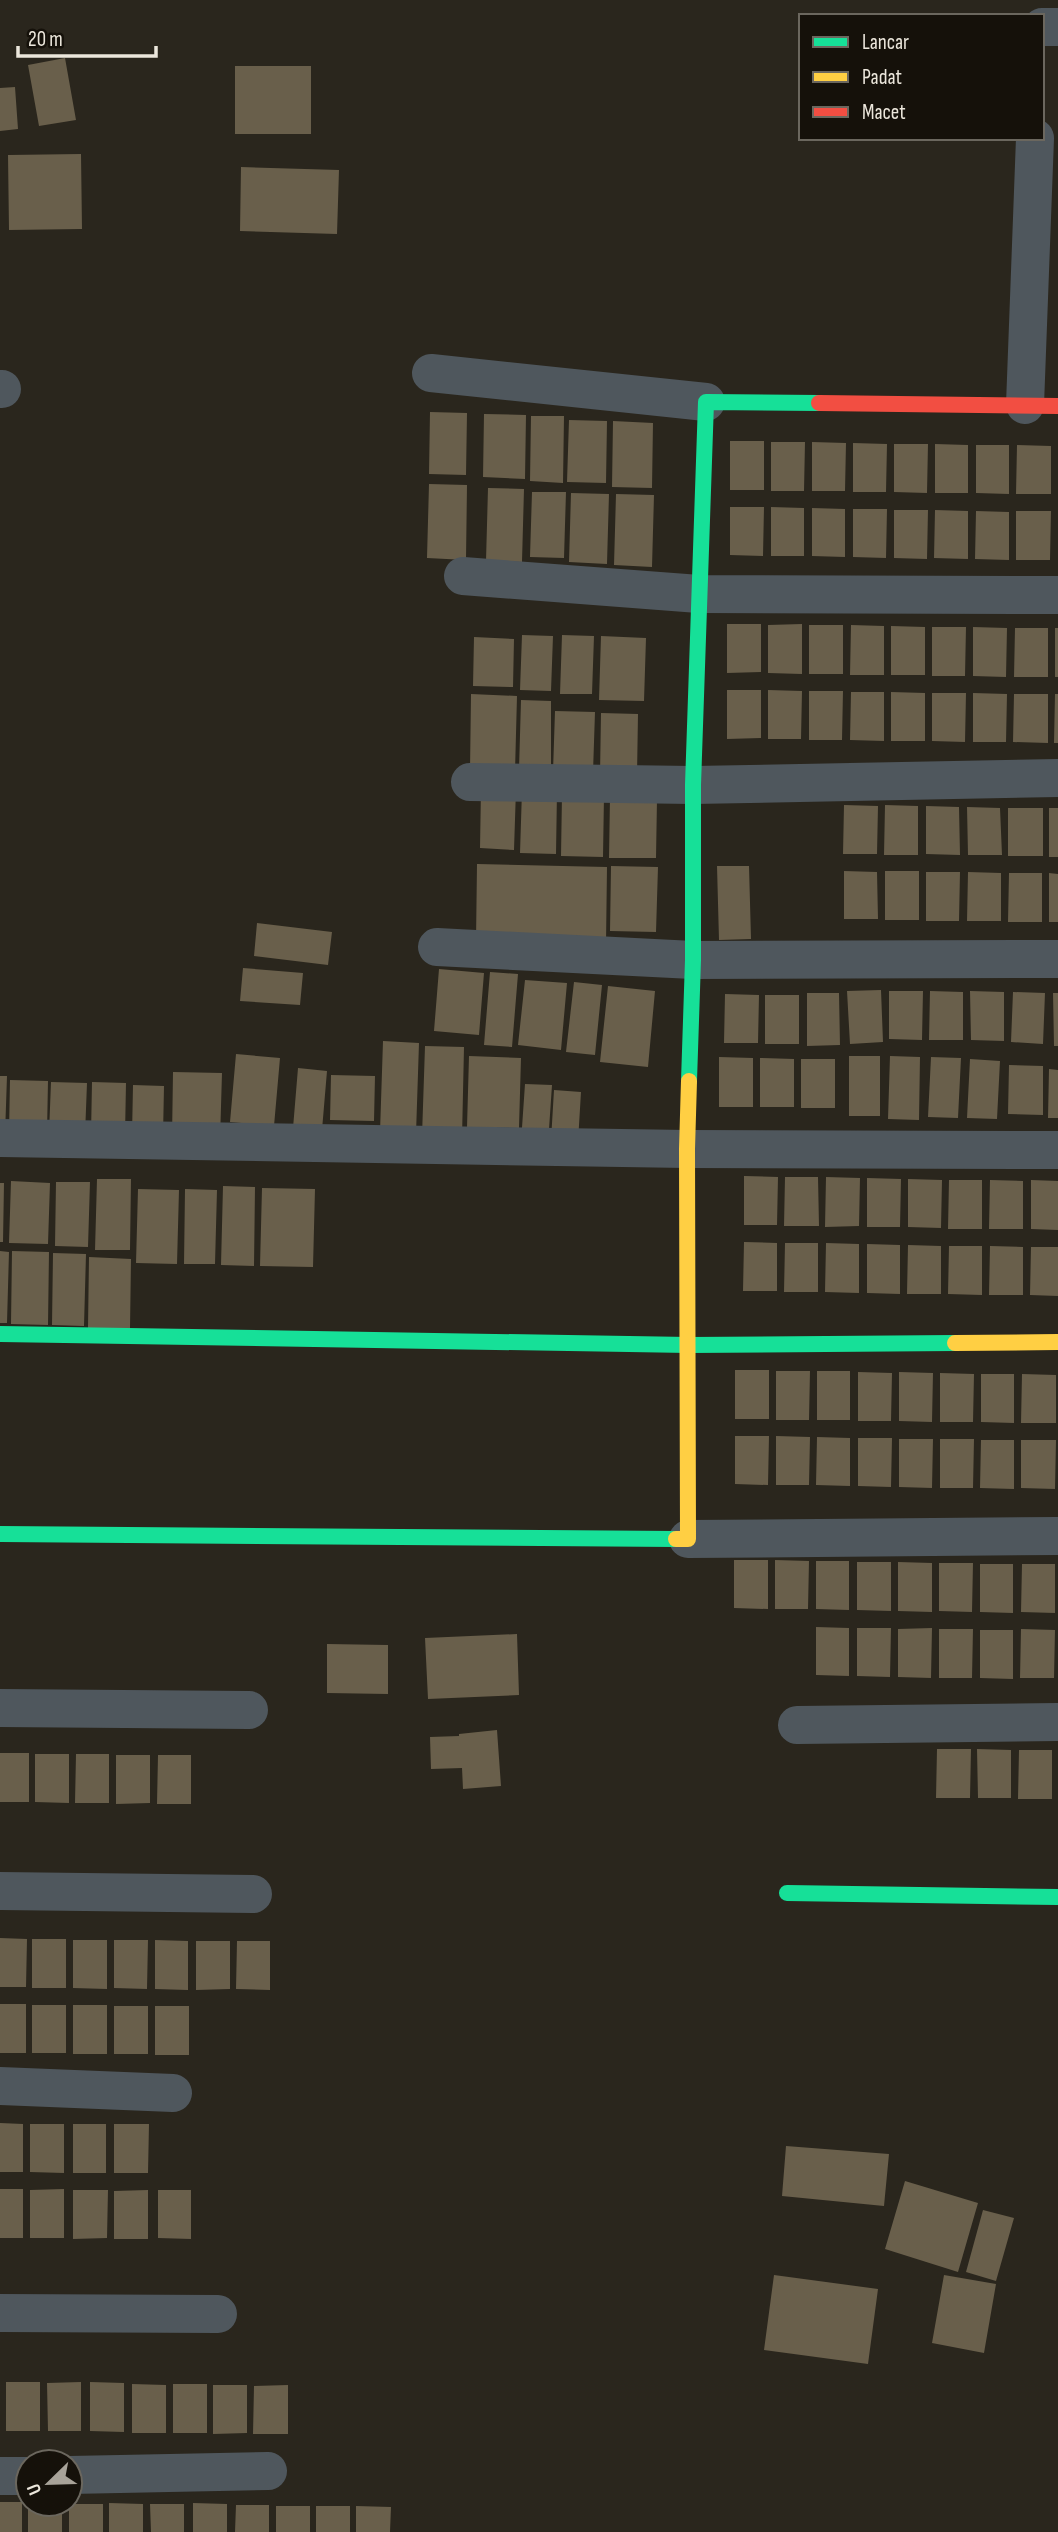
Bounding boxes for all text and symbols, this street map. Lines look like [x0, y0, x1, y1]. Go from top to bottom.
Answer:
scale bar [18, 14, 156, 58]
legend [799, 14, 1044, 140]
text: 20 m [28, 27, 63, 52]
text: Lancar [862, 30, 909, 55]
text: Padat [862, 65, 902, 90]
text: Macet [862, 100, 906, 125]
north arrow [14, 2448, 84, 2518]
text: U [22, 2480, 47, 2498]

